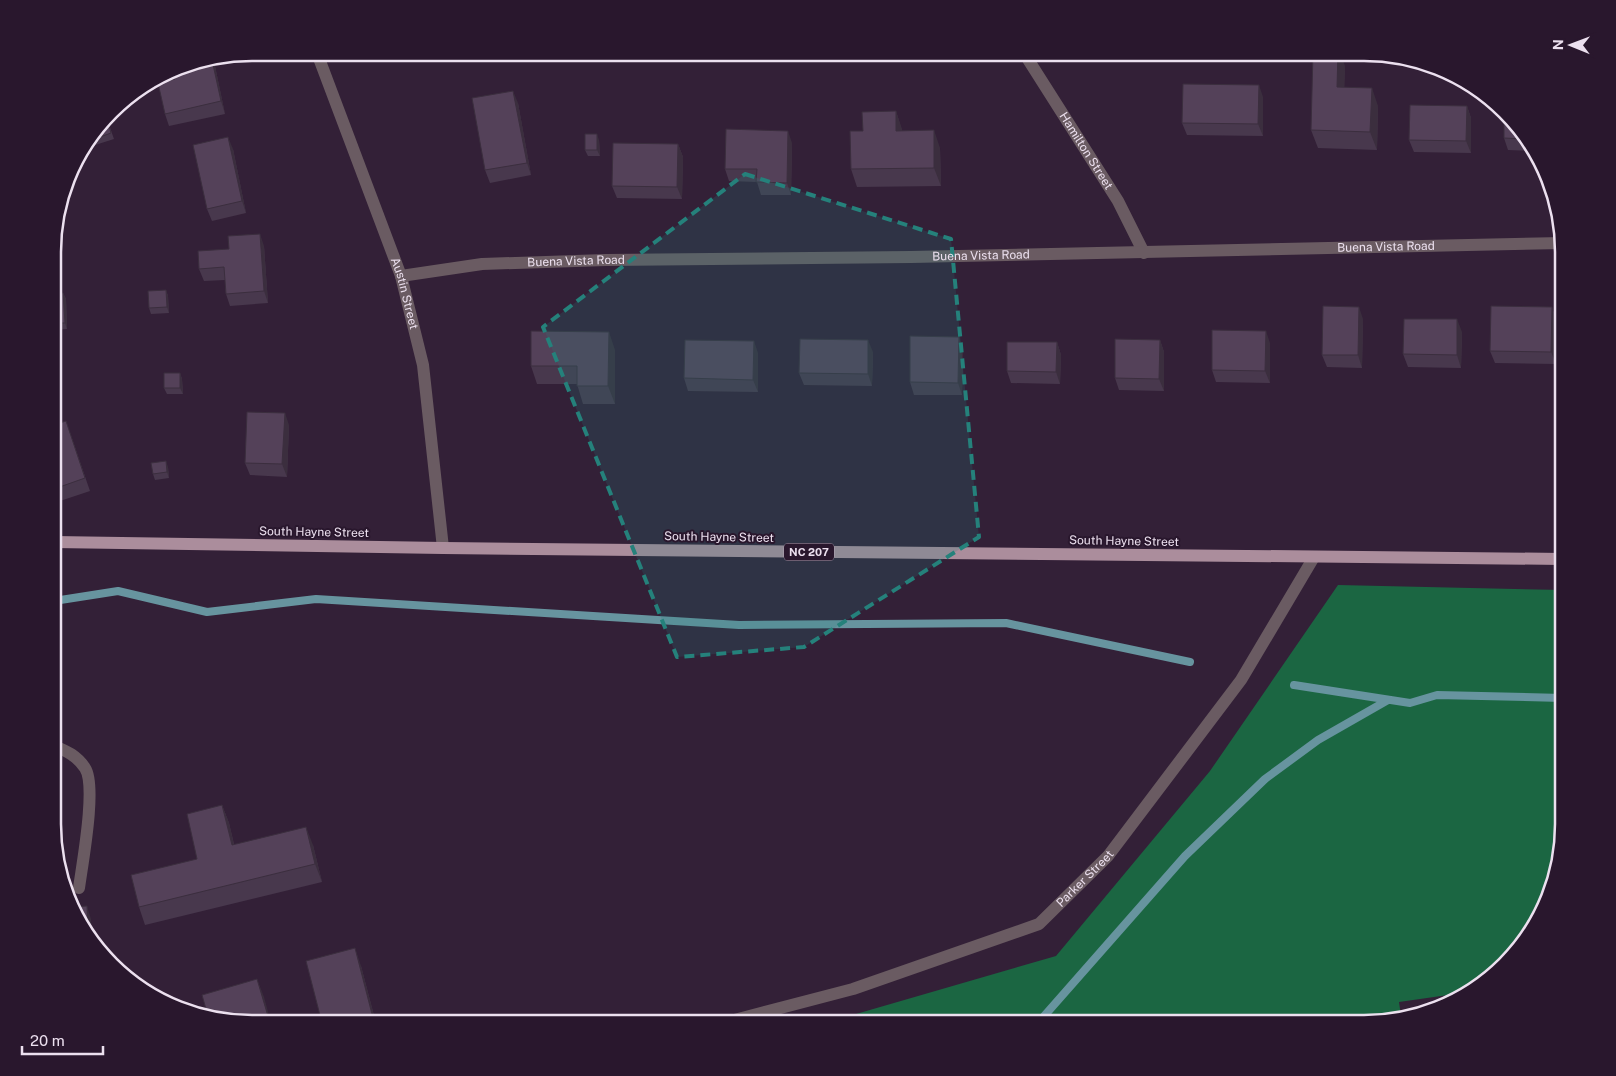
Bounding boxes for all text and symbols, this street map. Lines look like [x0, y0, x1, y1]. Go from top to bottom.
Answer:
north arrow [1546, 20, 1596, 70]
text: N [1550, 39, 1566, 50]
street label: Hamilton Street [1057, 110, 1116, 192]
street label: Buena Vista Road [1337, 239, 1435, 255]
street label: Buena Vista Road [932, 247, 1030, 264]
street label: Buena Vista Road [527, 253, 625, 270]
street label: Austin Street [388, 255, 421, 331]
street label: South Hayne Street [259, 524, 369, 540]
street label: South Hayne Street [664, 529, 774, 545]
street label: South Hayne Street [1069, 533, 1179, 549]
road number: NC 207 [784, 544, 834, 560]
street label: Parker Street [1053, 847, 1117, 910]
scale bar [22, 1024, 104, 1056]
text: 20 m [30, 1032, 65, 1049]

